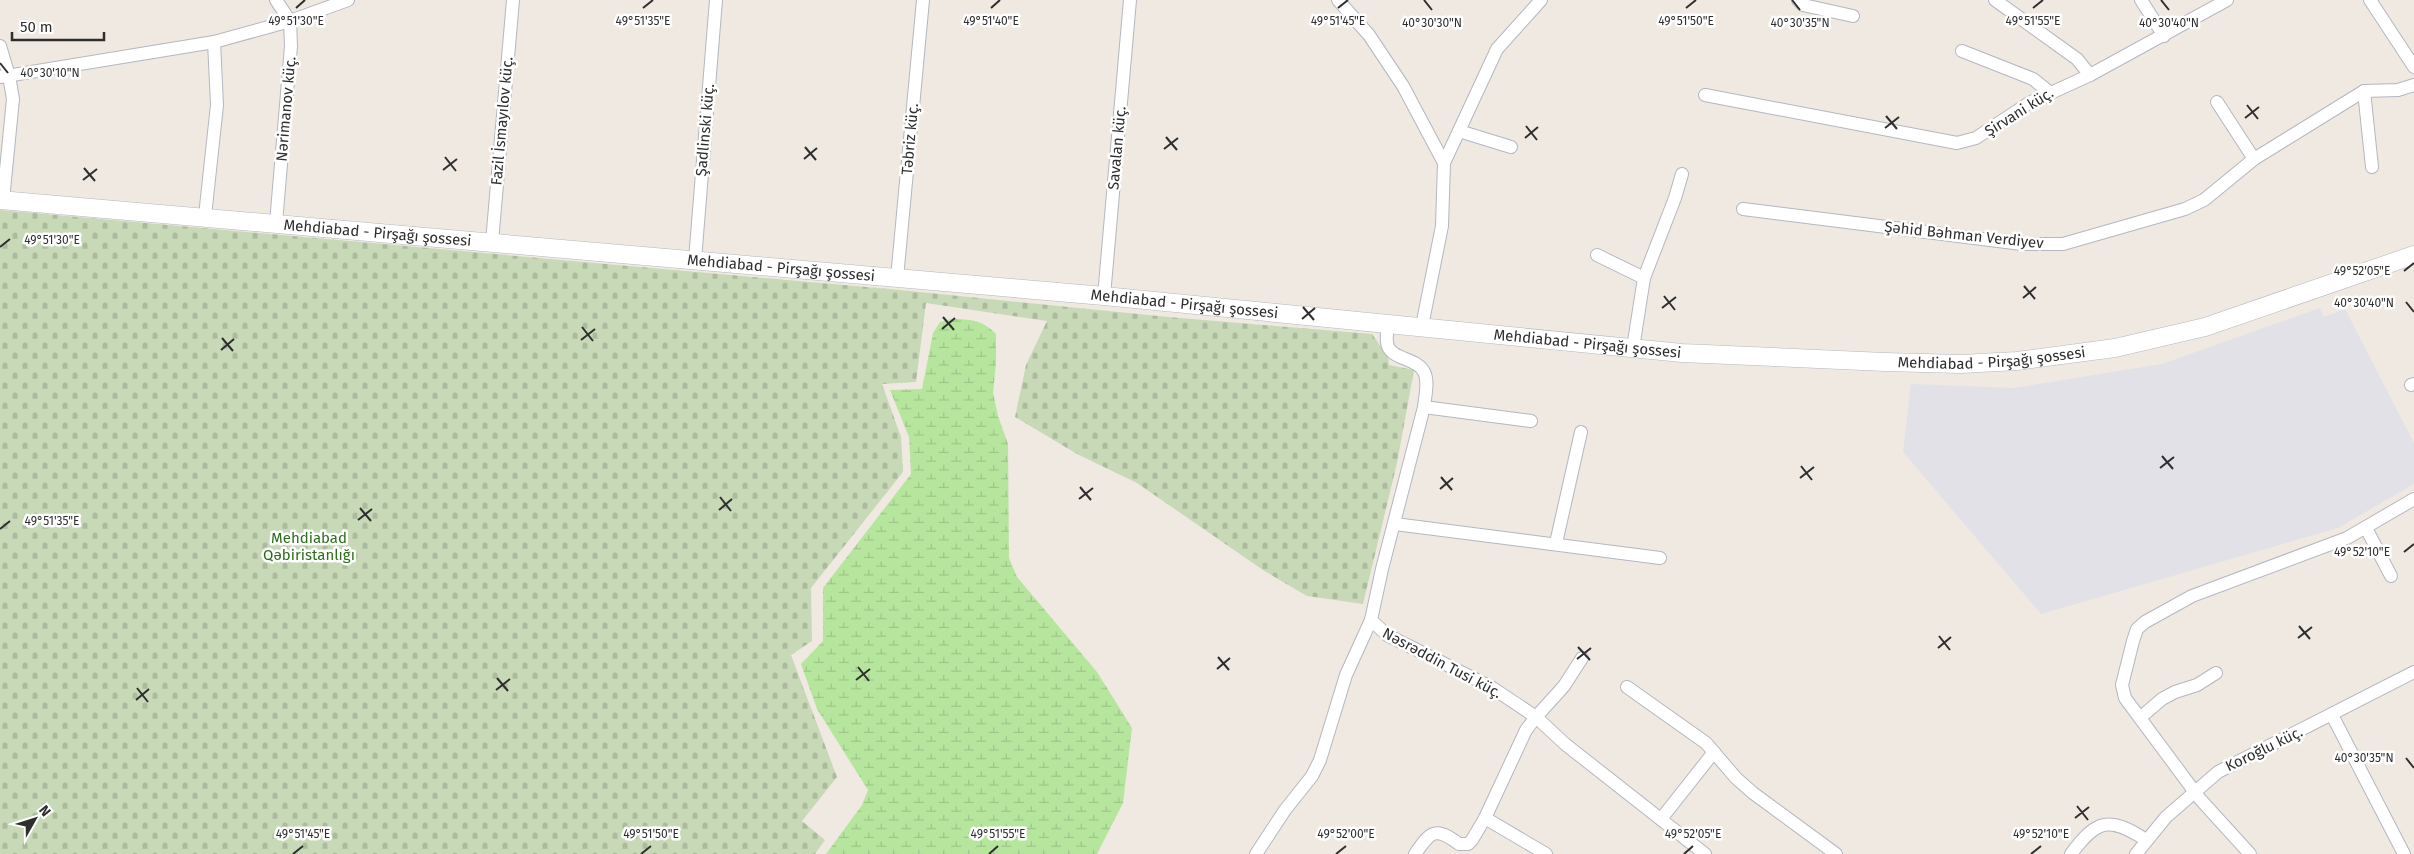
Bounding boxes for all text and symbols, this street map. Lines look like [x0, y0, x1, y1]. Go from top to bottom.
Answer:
scale bar [12, 10, 105, 42]
text: 49°51'30"E [268, 14, 324, 28]
text: 49°51'35"E [616, 14, 670, 28]
text: 49°51'40"E [963, 14, 1019, 28]
text: 49°51'45"E [1311, 14, 1365, 28]
text: 49°51'50"E [1658, 14, 1714, 28]
text: 49°51'55"E [2006, 14, 2060, 28]
text: 40°30'30"N [1402, 16, 1462, 30]
text: 40°30'35"N [1770, 16, 1830, 30]
text: 40°30'40"N [2139, 16, 2199, 30]
text: 50 m [20, 18, 53, 36]
street label: Nərimanov küç. [272, 56, 300, 162]
street label: Fazil İsmayılov küç. [487, 56, 517, 186]
text: 40°30'10"N [20, 66, 80, 80]
street label: Şadlinski küç. [692, 83, 718, 177]
street label: Şirvani küç. [1981, 84, 2057, 140]
street label: Təbriz küç. [898, 102, 922, 176]
street label: Savalan küç. [1104, 106, 1130, 190]
street label: Mehdiabad - Pirşağı şossesi [283, 216, 472, 250]
street label: Şəhid Bəhman Verdiyev [1884, 218, 2045, 252]
text: 49°51'30"E [24, 233, 80, 247]
street label: Mehdiabad - Pirşağı şossesi [686, 251, 876, 285]
text: 49°52'05"E [2334, 264, 2390, 278]
street label: Mehdiabad - Pirşağı şossesi [1090, 286, 1279, 322]
text: 40°30'40"N [2334, 296, 2394, 310]
street label: Mehdiabad - Pirşağı şossesi [1493, 325, 1682, 362]
street label: Mehdiabad - Pirşağı şossesi [1897, 343, 2087, 373]
text: 49°51'35"E [25, 514, 79, 528]
park label: Mehdiabad Qəbiristanlığı [263, 529, 355, 564]
text: 49°52'10"E [2334, 545, 2390, 559]
street label: Nəsrəddin Tusi küç. [1379, 624, 1505, 702]
street label: Koroğlu küç. [2222, 723, 2306, 775]
text: 40°30'35"N [2334, 751, 2394, 765]
north arrow [10, 794, 60, 844]
text: N [35, 802, 54, 820]
text: 49°51'45"E [276, 827, 330, 841]
text: 49°51'50"E [623, 827, 679, 841]
text: 49°51'55"E [971, 827, 1025, 841]
text: 49°52'00"E [1317, 827, 1375, 841]
text: 49°52'05"E [1665, 827, 1721, 841]
text: 49°52'10"E [2013, 827, 2069, 841]

